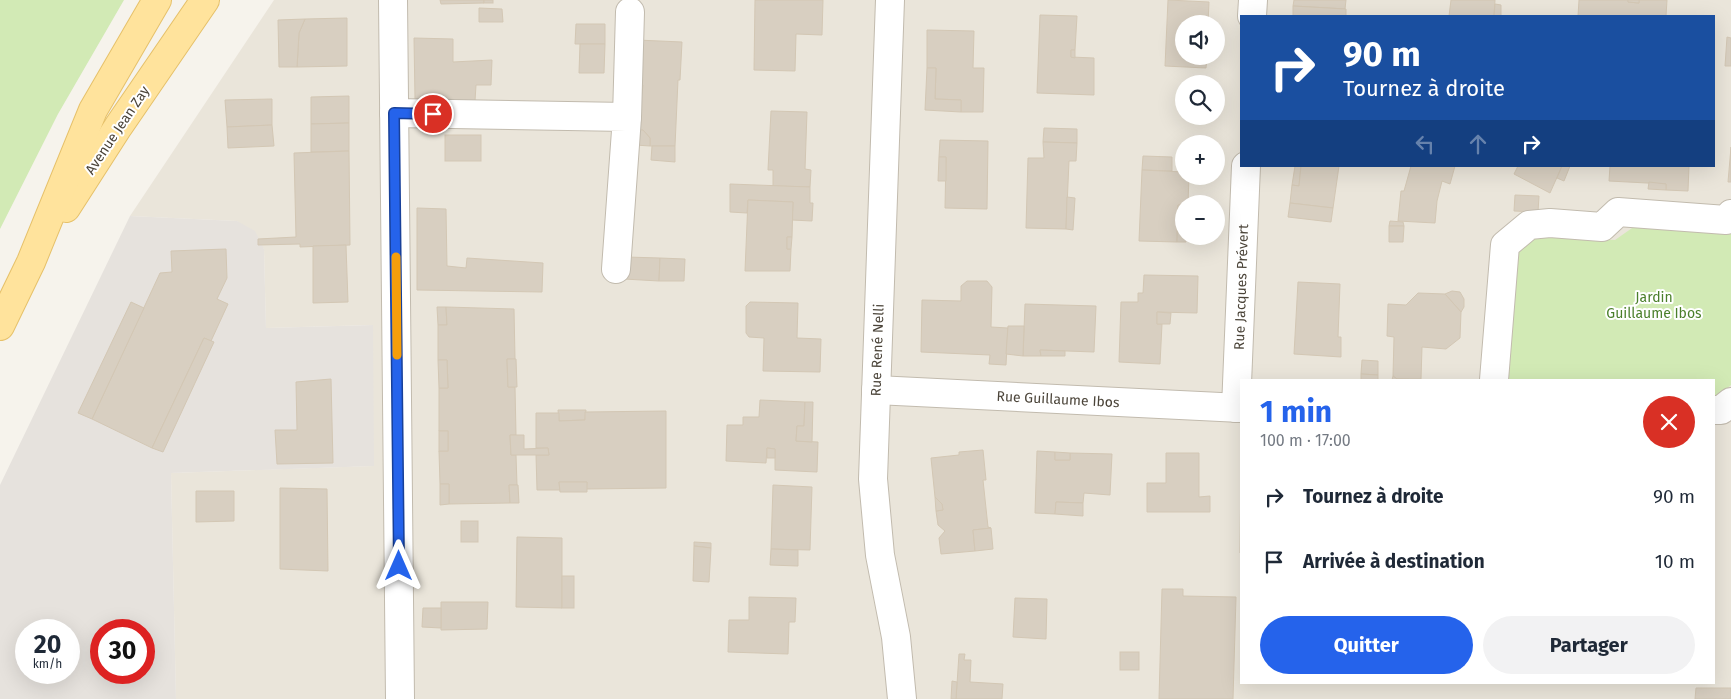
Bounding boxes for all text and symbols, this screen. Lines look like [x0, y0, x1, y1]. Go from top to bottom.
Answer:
map controls [1175, 15, 1225, 245]
button: sound [1175, 15, 1225, 65]
text: 90 m [1343, 33, 1421, 75]
icon: right [1260, 35, 1325, 100]
button: search [1175, 75, 1225, 125]
text: Tournez à droite [1343, 75, 1505, 102]
street label: Avenue Jean Zay [82, 83, 153, 178]
pin [412, 93, 454, 135]
icon: arrive [419, 100, 447, 128]
icon: left [1411, 130, 1439, 158]
icon: ahead [1464, 130, 1492, 158]
icon: right [1517, 130, 1545, 158]
button: + [1175, 135, 1225, 185]
button: − [1175, 195, 1225, 245]
street label: Rue Jacques Prévert [1231, 223, 1252, 350]
park label: Jardin Guillaume Ibos [1606, 289, 1702, 322]
street label: Rue René Nelli [867, 303, 888, 397]
street label: Rue Guillaume Ibos [996, 388, 1120, 411]
text: 1 min [1260, 394, 1332, 430]
button: close [1643, 396, 1695, 448]
text: 100 m · 17:00 [1260, 431, 1351, 450]
icon: right [1260, 483, 1288, 511]
text: Tournez à droite [1303, 485, 1444, 508]
text: 90 m [1653, 485, 1695, 508]
position arrow [372, 539, 424, 591]
icon: arrive [1260, 548, 1288, 576]
text: Arrivée à destination [1303, 550, 1485, 573]
text: 10 m [1655, 550, 1695, 573]
button: Quitter [1260, 616, 1473, 674]
button: Partager [1483, 616, 1695, 674]
speed limit sign: 30 [90, 619, 155, 684]
text: 20 [34, 630, 61, 660]
text: km/h [33, 657, 62, 671]

